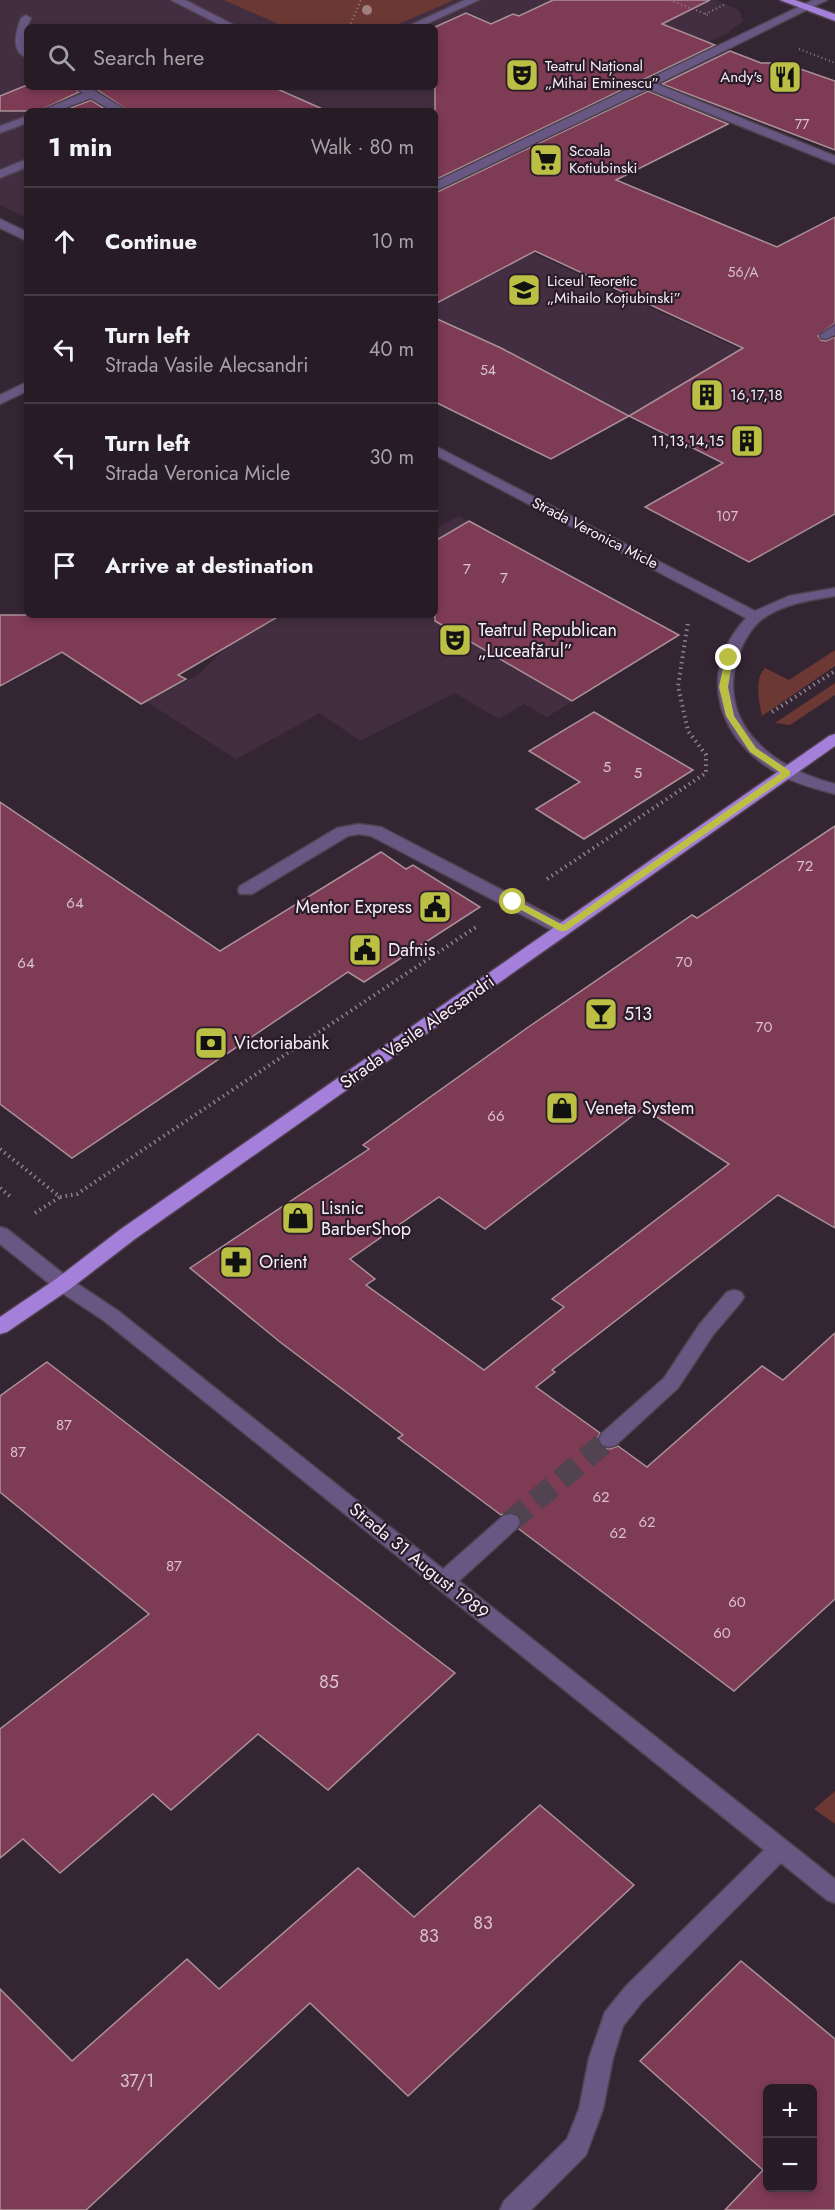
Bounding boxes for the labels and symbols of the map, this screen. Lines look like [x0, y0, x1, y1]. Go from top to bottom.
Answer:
place label: Teatrul Național „Mihai Eminescu” [545, 55, 659, 94]
theatre icon: Teatrul Național „Mihai Eminescu” [504, 57, 540, 93]
restaurant icon: Andy's [767, 59, 803, 95]
place label: Andy's [720, 66, 762, 88]
house number: 77 [795, 114, 810, 134]
place label: Scoala Kotiubinski [569, 140, 637, 179]
supermarket icon: Scoala Kotiubinski [528, 142, 564, 178]
house number: 56/A [727, 262, 759, 282]
place label: Liceul Teoretic „Mihailo Koțiubinski” [547, 270, 681, 309]
school or university icon: Liceul Teoretic „Mihailo Koțiubinski” [506, 272, 542, 308]
house number: 54 [480, 360, 496, 380]
building icon: 16,17,18 [689, 377, 725, 413]
place label: 16,17,18 [730, 384, 783, 406]
building icon: 11,13,14,15 [729, 423, 765, 459]
place label: 11,13,14,15 [651, 430, 724, 452]
street label: Strada Veronica Micle [528, 492, 662, 574]
house number: 107 [716, 506, 739, 526]
house number: 7 [463, 558, 471, 580]
house number: 7 [500, 567, 508, 589]
place label: Teatrul Republican „Luceafărul” [478, 617, 617, 664]
theatre icon: Teatrul Republican „Luceafărul” [437, 622, 473, 658]
route end [715, 644, 741, 670]
house number: 5 [603, 756, 611, 778]
house number: 5 [634, 762, 642, 784]
house number: 72 [797, 855, 813, 877]
route start [499, 888, 525, 914]
public building icon: Mentor Express [417, 889, 453, 925]
house number: 64 [66, 892, 84, 914]
place label: Mentor Express [296, 894, 412, 920]
public building icon: Dafnis [347, 932, 383, 968]
place label: Dafnis [388, 937, 435, 963]
house number: 70 [676, 951, 692, 973]
house number: 64 [17, 952, 35, 974]
street label: Strada Vasile Alecsandri [335, 969, 499, 1095]
bar icon: 513 [583, 996, 619, 1032]
place label: 513 [624, 1001, 652, 1027]
house number: 70 [756, 1016, 772, 1038]
bank icon: Victoriabank [193, 1025, 229, 1061]
place label: Victoriabank [234, 1030, 329, 1056]
shop icon: Veneta System [544, 1090, 580, 1126]
place label: Veneta System [585, 1095, 694, 1121]
house number: 66 [487, 1105, 505, 1127]
place label: Lisnic BarberShop [321, 1195, 411, 1242]
shop icon: Lisnic BarberShop [280, 1200, 316, 1236]
pharmacy icon: Orient [218, 1244, 254, 1280]
place label: Orient [259, 1249, 308, 1275]
house number: 87 [56, 1414, 72, 1436]
house number: 87 [10, 1441, 26, 1463]
house number: 62 [592, 1486, 610, 1508]
street label: Strada 31 August 1989 [344, 1496, 494, 1626]
house number: 62 [638, 1511, 656, 1533]
house number: 62 [609, 1522, 627, 1544]
house number: 87 [166, 1555, 182, 1577]
house number: 60 [728, 1591, 746, 1613]
house number: 60 [713, 1622, 731, 1644]
house number: 85 [319, 1669, 339, 1695]
house number: 83 [473, 1910, 493, 1936]
house number: 83 [419, 1923, 439, 1949]
house number: 37/1 [120, 2068, 154, 2094]

